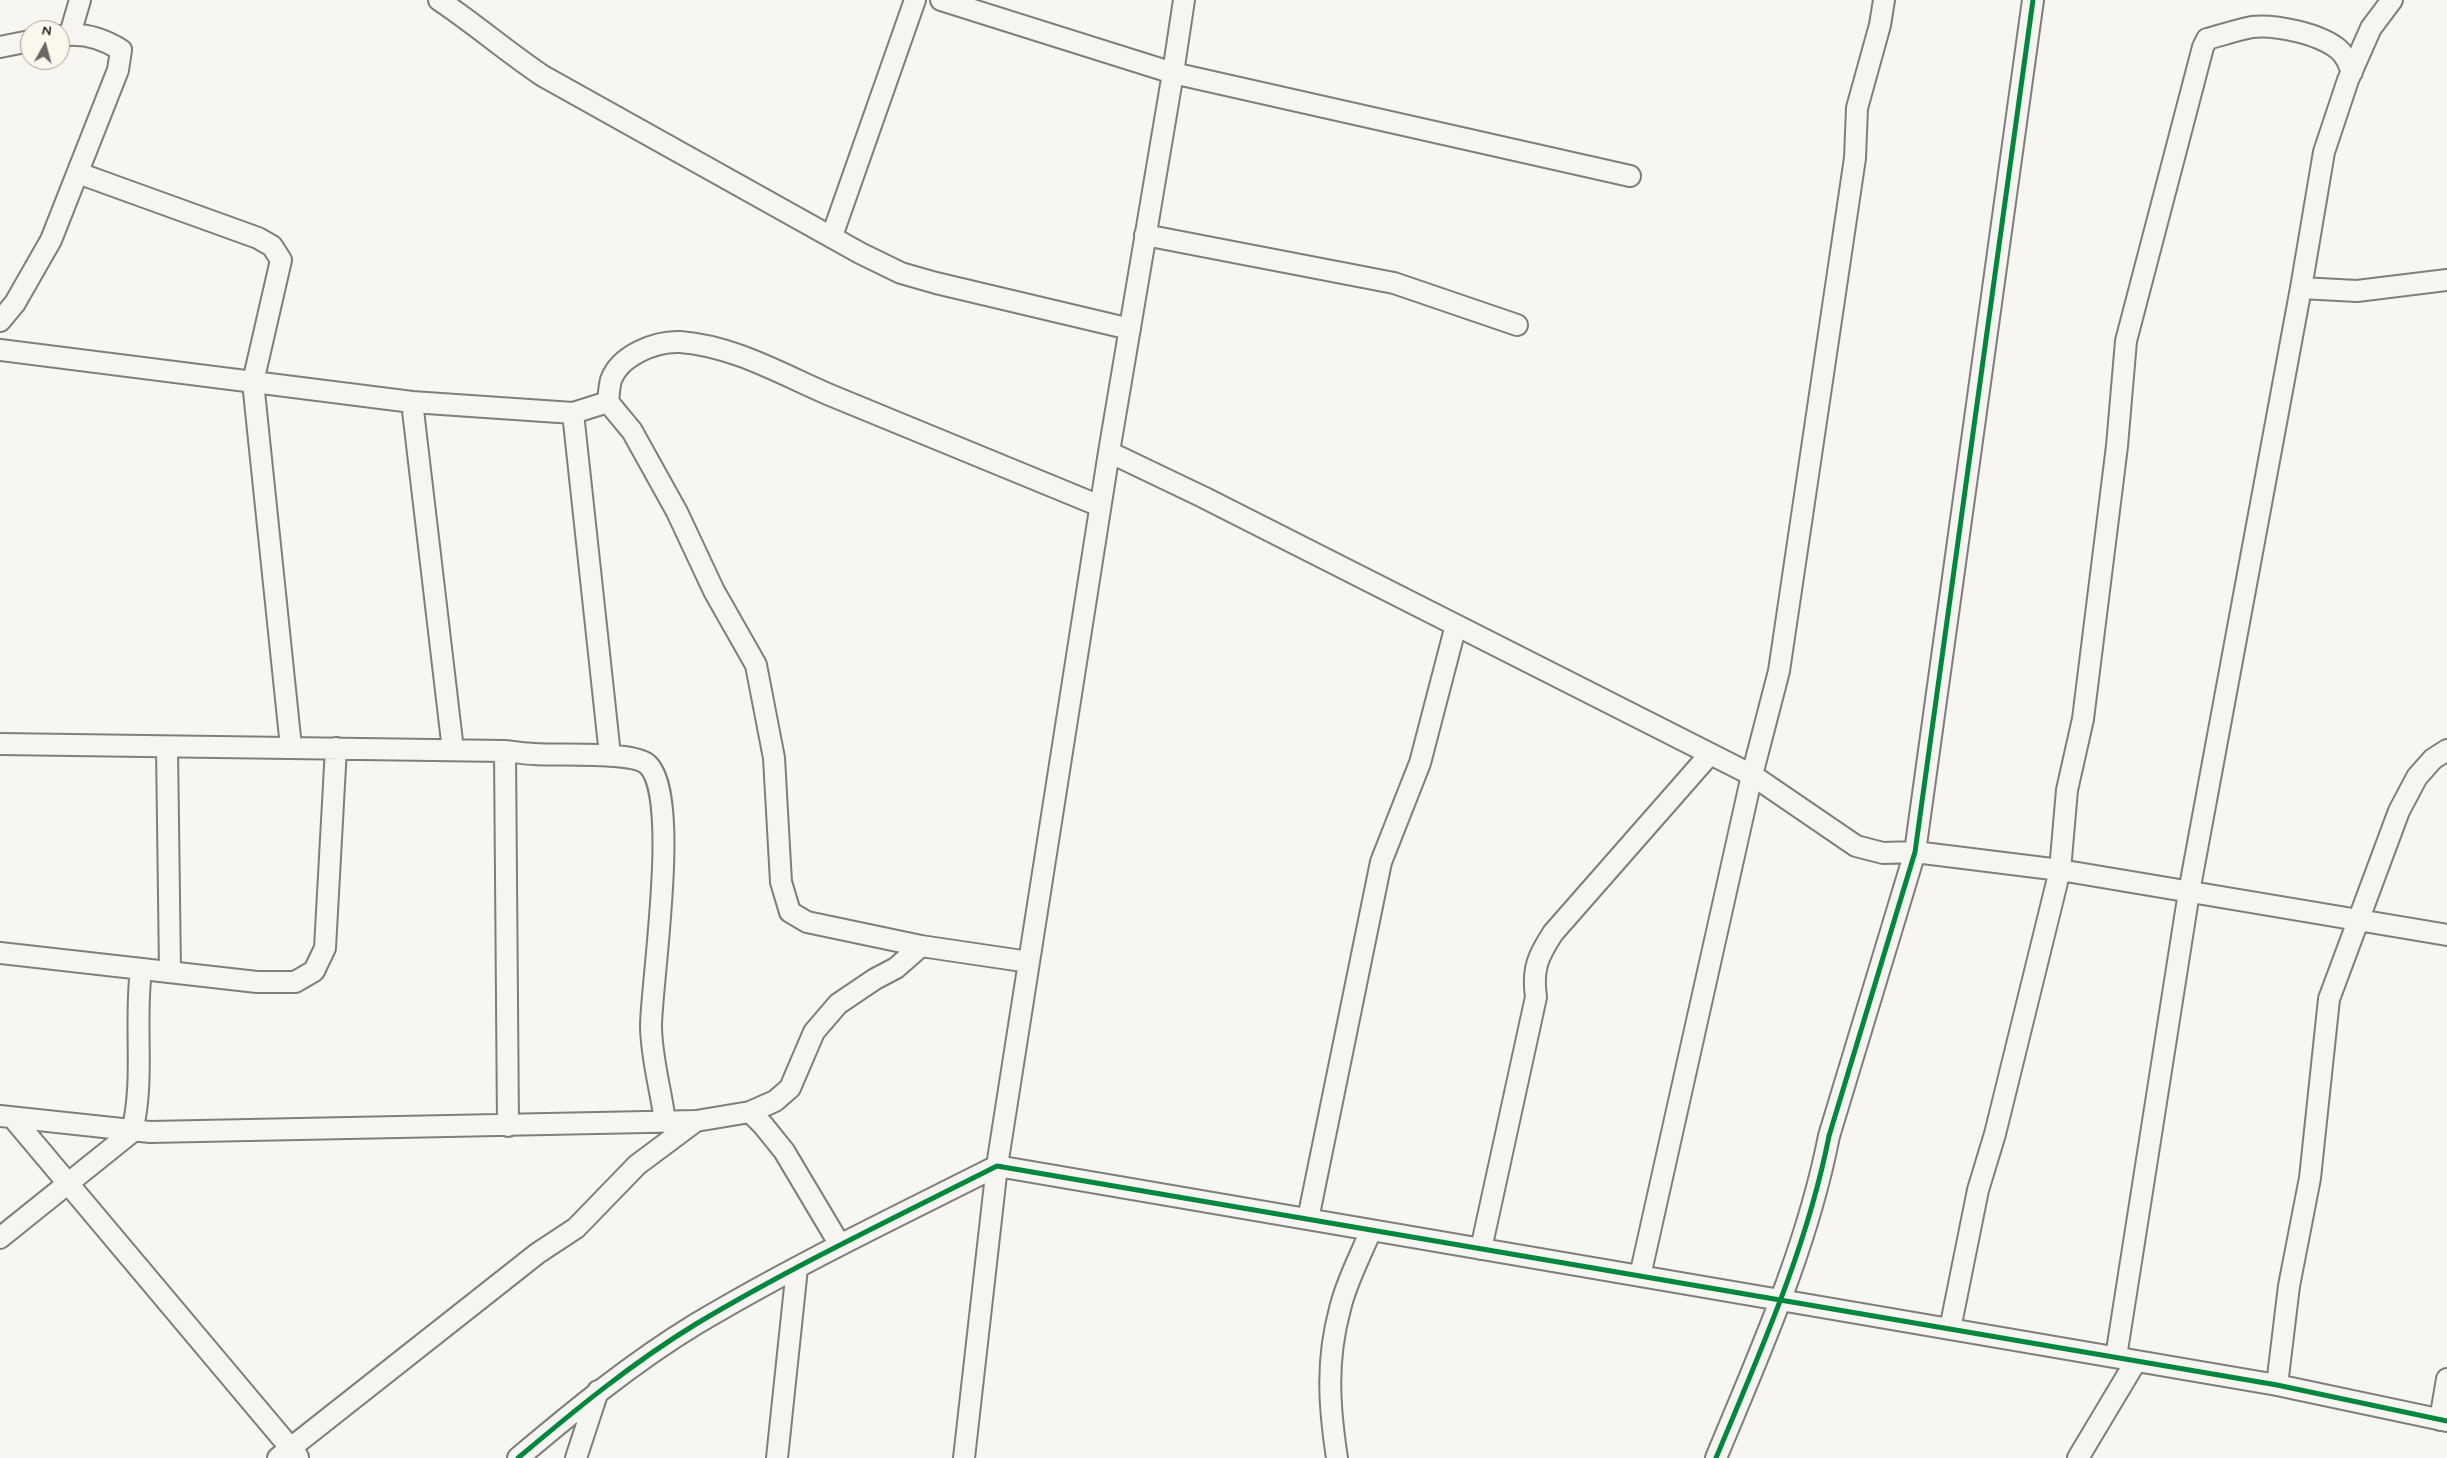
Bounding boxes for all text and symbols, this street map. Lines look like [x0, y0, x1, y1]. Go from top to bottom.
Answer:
north arrow [20, 20, 70, 70]
text: N [41, 22, 52, 41]

